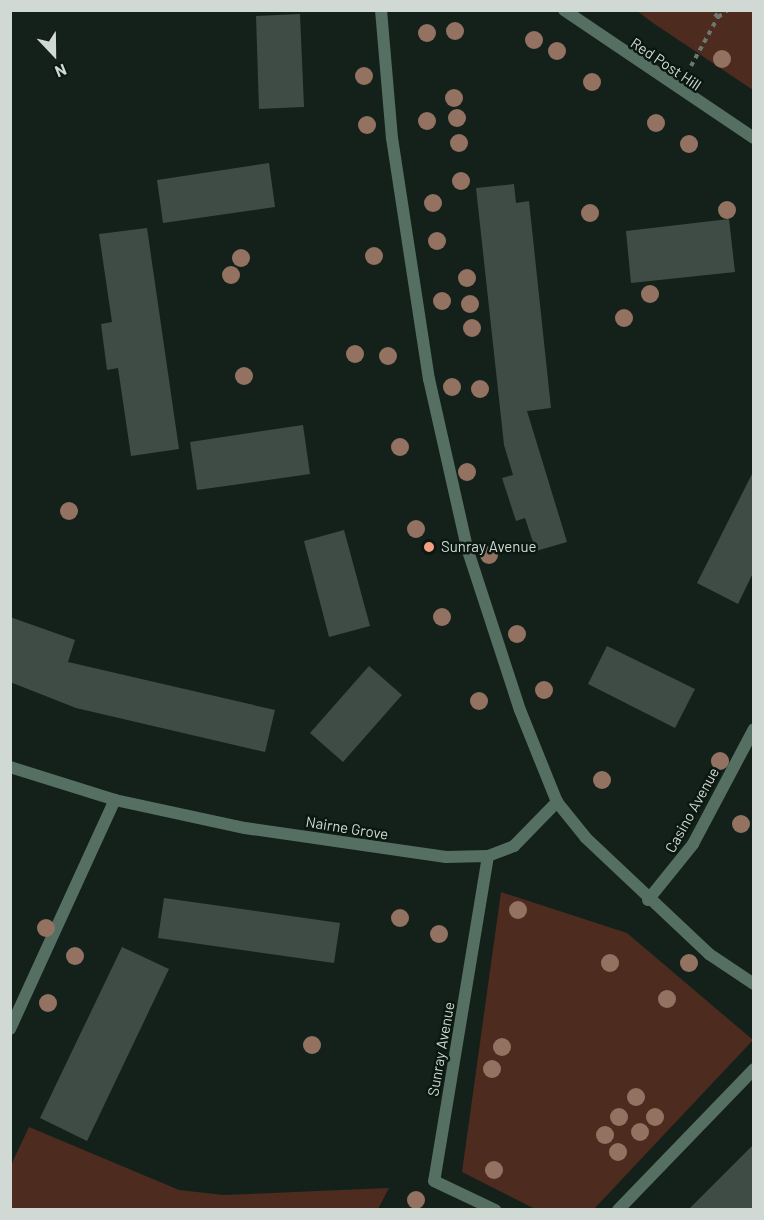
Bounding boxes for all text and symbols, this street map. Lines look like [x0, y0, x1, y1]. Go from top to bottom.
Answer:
north arrow [24, 24, 84, 84]
street label: Red Post Hill [627, 34, 705, 94]
text: N [52, 60, 69, 82]
place label: Sunray Avenue [441, 538, 536, 556]
marker: Sunray Avenue [422, 540, 436, 554]
street label: Casino Avenue [661, 764, 723, 856]
street label: Nairne Grove [304, 813, 390, 843]
street label: Sunray Avenue [424, 1000, 458, 1098]

